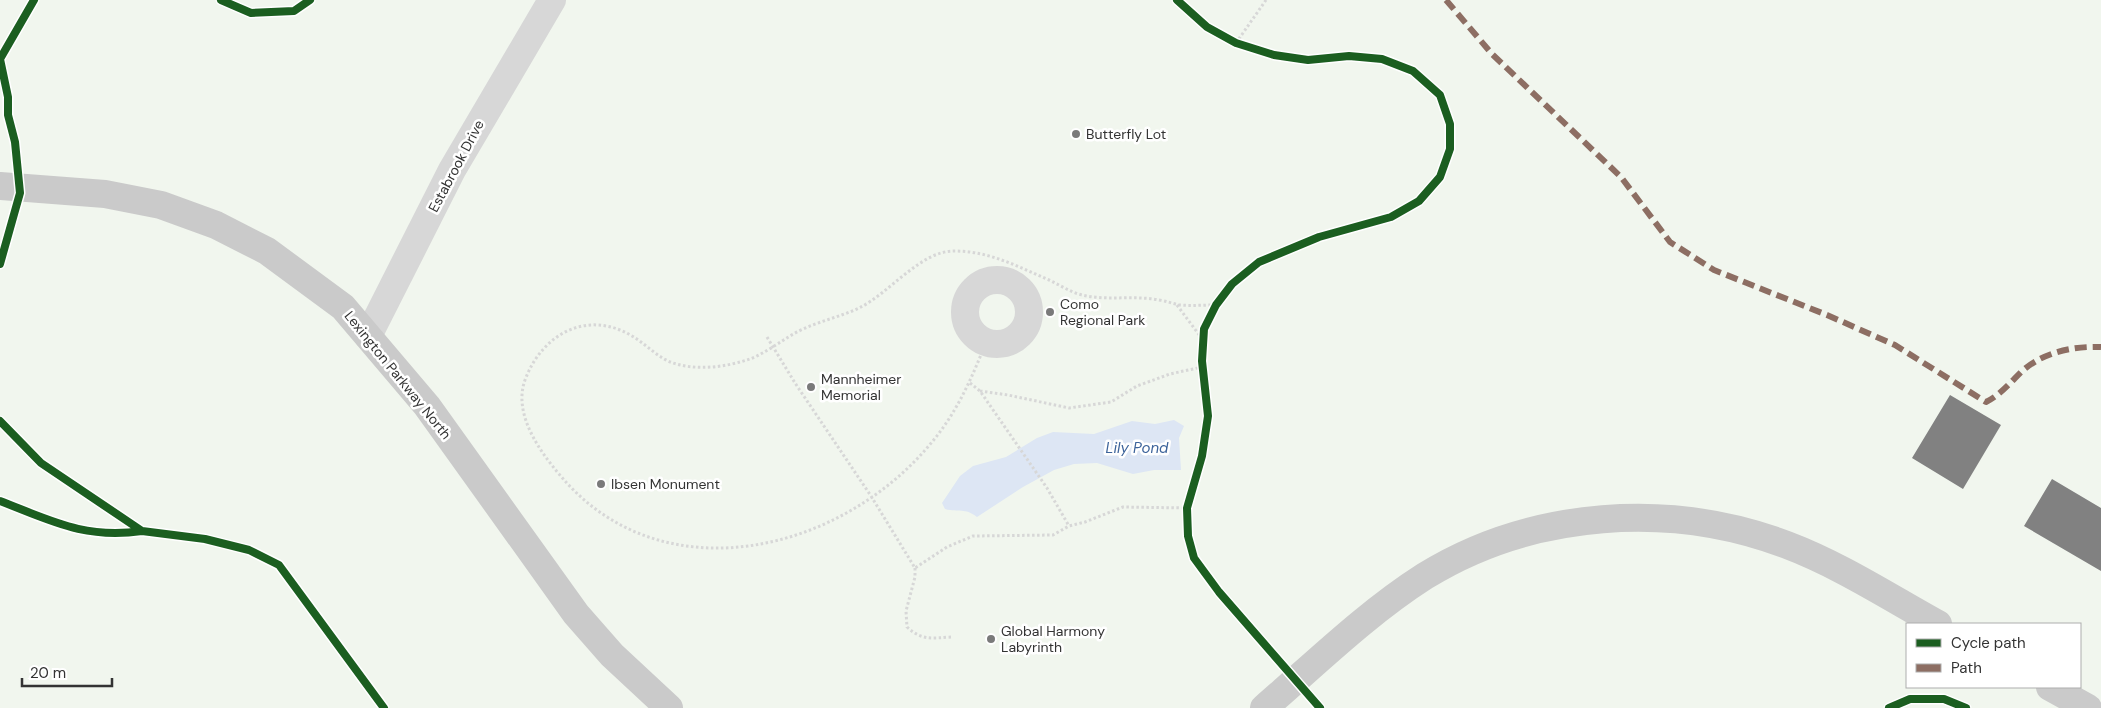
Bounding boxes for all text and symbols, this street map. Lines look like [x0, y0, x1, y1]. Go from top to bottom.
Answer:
street label: Estabrook Drive [424, 117, 488, 215]
place label: Butterfly Lot [1086, 125, 1166, 143]
marker: Butterfly Lot [1070, 128, 1082, 140]
place label: Como Regional Park [1060, 295, 1145, 329]
marker: Como Regional Park [1044, 306, 1056, 318]
street label: Lexington Parkway North [341, 307, 455, 443]
place label: Mannheimer Memorial [821, 370, 901, 404]
marker: Mannheimer Memorial [805, 381, 817, 393]
water label: Lily Pond [1106, 438, 1169, 458]
place label: Ibsen Monument [611, 475, 720, 493]
marker: Ibsen Monument [595, 478, 607, 490]
place label: Global Harmony Labyrinth [1001, 622, 1105, 656]
legend [1906, 623, 2081, 688]
marker: Global Harmony Labyrinth [985, 633, 997, 645]
text: Cycle path [1951, 633, 2026, 653]
scale bar [22, 656, 112, 688]
text: Path [1951, 658, 1982, 678]
text: 20 m [30, 663, 66, 683]

